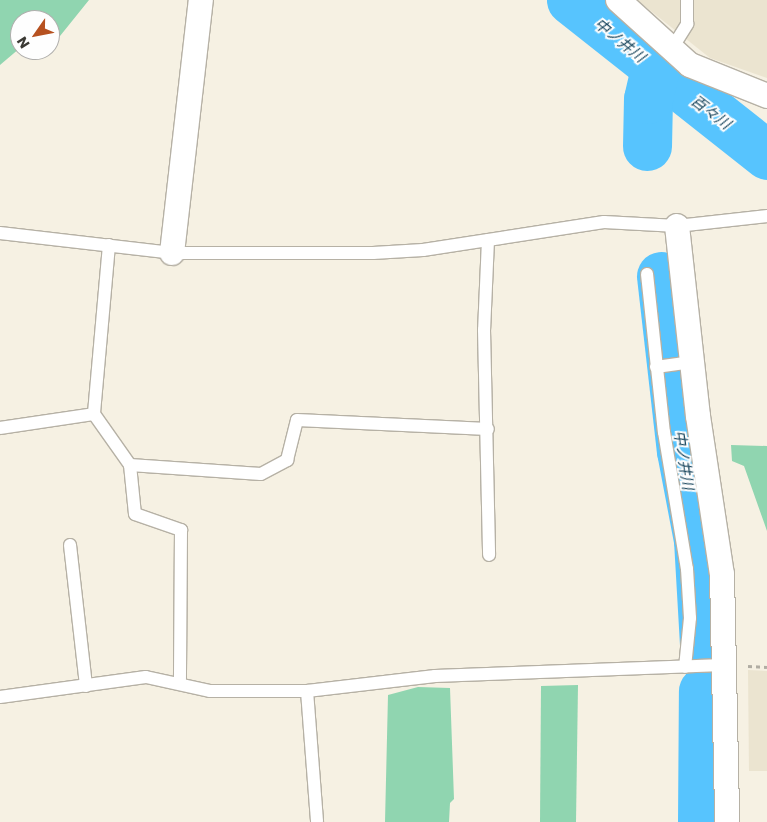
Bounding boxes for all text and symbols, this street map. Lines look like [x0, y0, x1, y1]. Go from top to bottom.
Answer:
north arrow [10, 10, 60, 60]
water label: 中ノ井川 [591, 14, 649, 66]
text: N [12, 33, 35, 52]
water label: 百々川 [688, 91, 734, 133]
water label: 中ノ井川 [670, 429, 698, 491]

